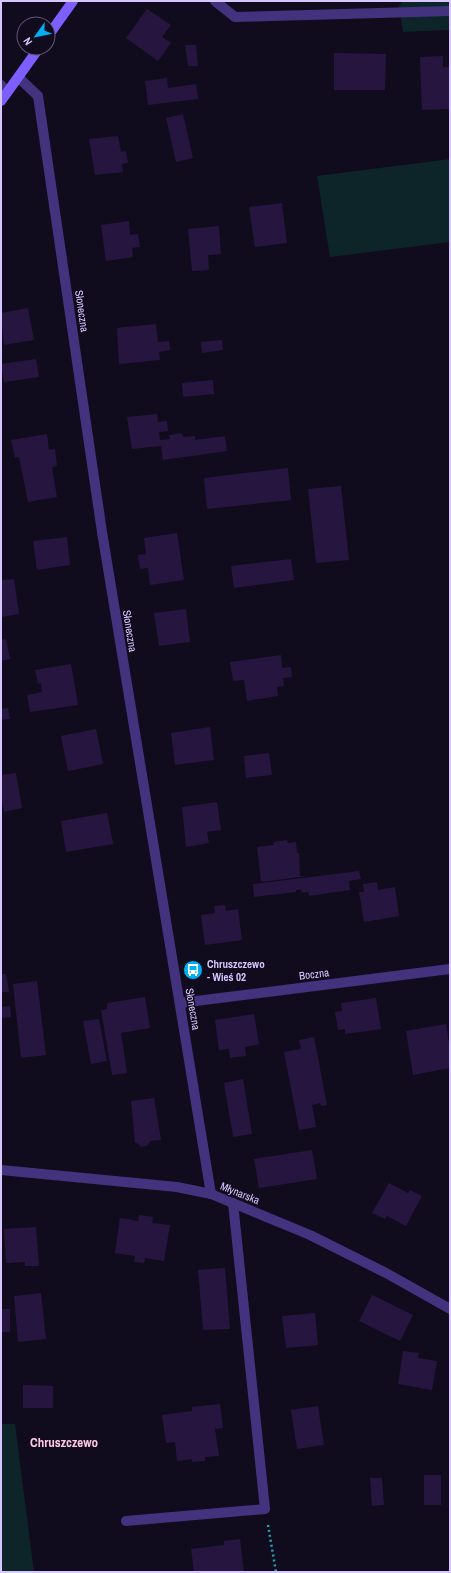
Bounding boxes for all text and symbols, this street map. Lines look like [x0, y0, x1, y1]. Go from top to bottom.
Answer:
north arrow [16, 16, 56, 56]
text: N [20, 35, 35, 48]
street label: Słoneczna [72, 289, 92, 333]
street label: Słoneczna [120, 609, 140, 653]
place label: Chruszczewo - Wieś 02 [207, 957, 265, 984]
bus stop icon: Chruszczewo - Wieś 02 [182, 959, 204, 981]
street label: Boczna [298, 965, 330, 983]
street label: Słoneczna [182, 987, 204, 1031]
street label: Młynarska [218, 1179, 262, 1207]
district label: Chruszczewo [30, 1434, 98, 1451]

